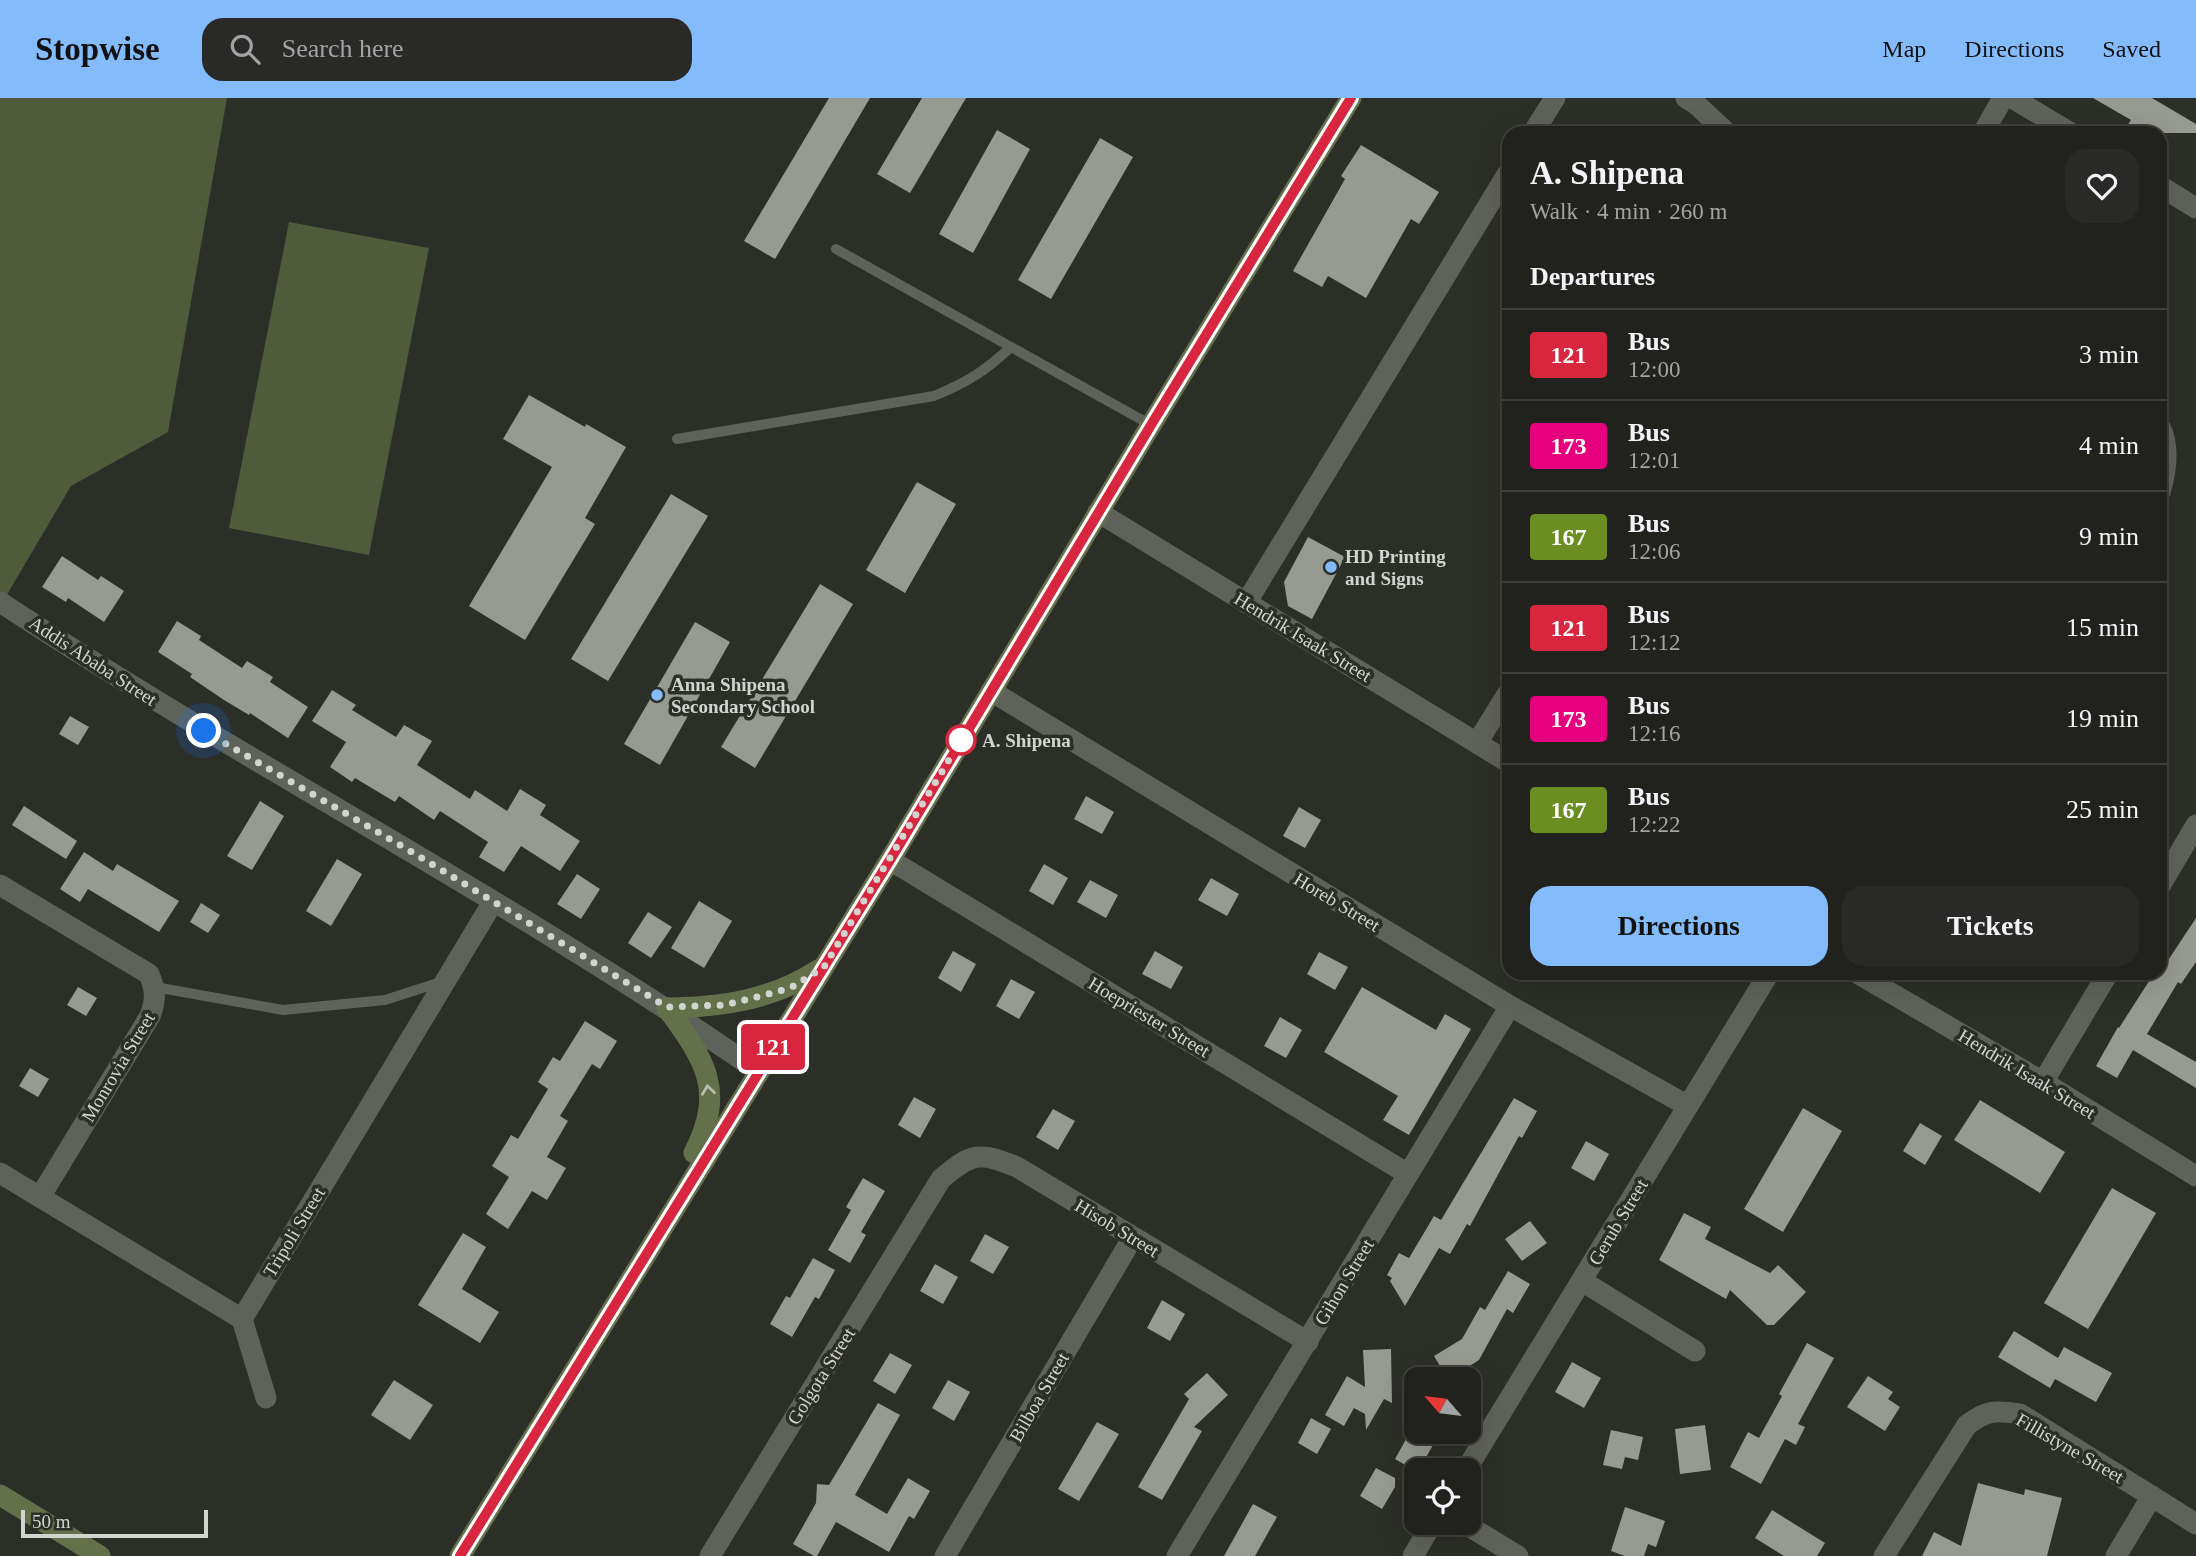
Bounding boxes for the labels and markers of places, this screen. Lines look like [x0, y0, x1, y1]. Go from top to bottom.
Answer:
place label: HD Printing and Signs [1345, 546, 1446, 589]
marker: HD Printing and Signs [1323, 559, 1339, 575]
place label: Anna Shipena Secondary School [671, 674, 815, 717]
marker: Anna Shipena Secondary School [649, 687, 665, 703]
marker: A. Shipena [946, 725, 976, 755]
place label: A. Shipena [982, 730, 1071, 751]

